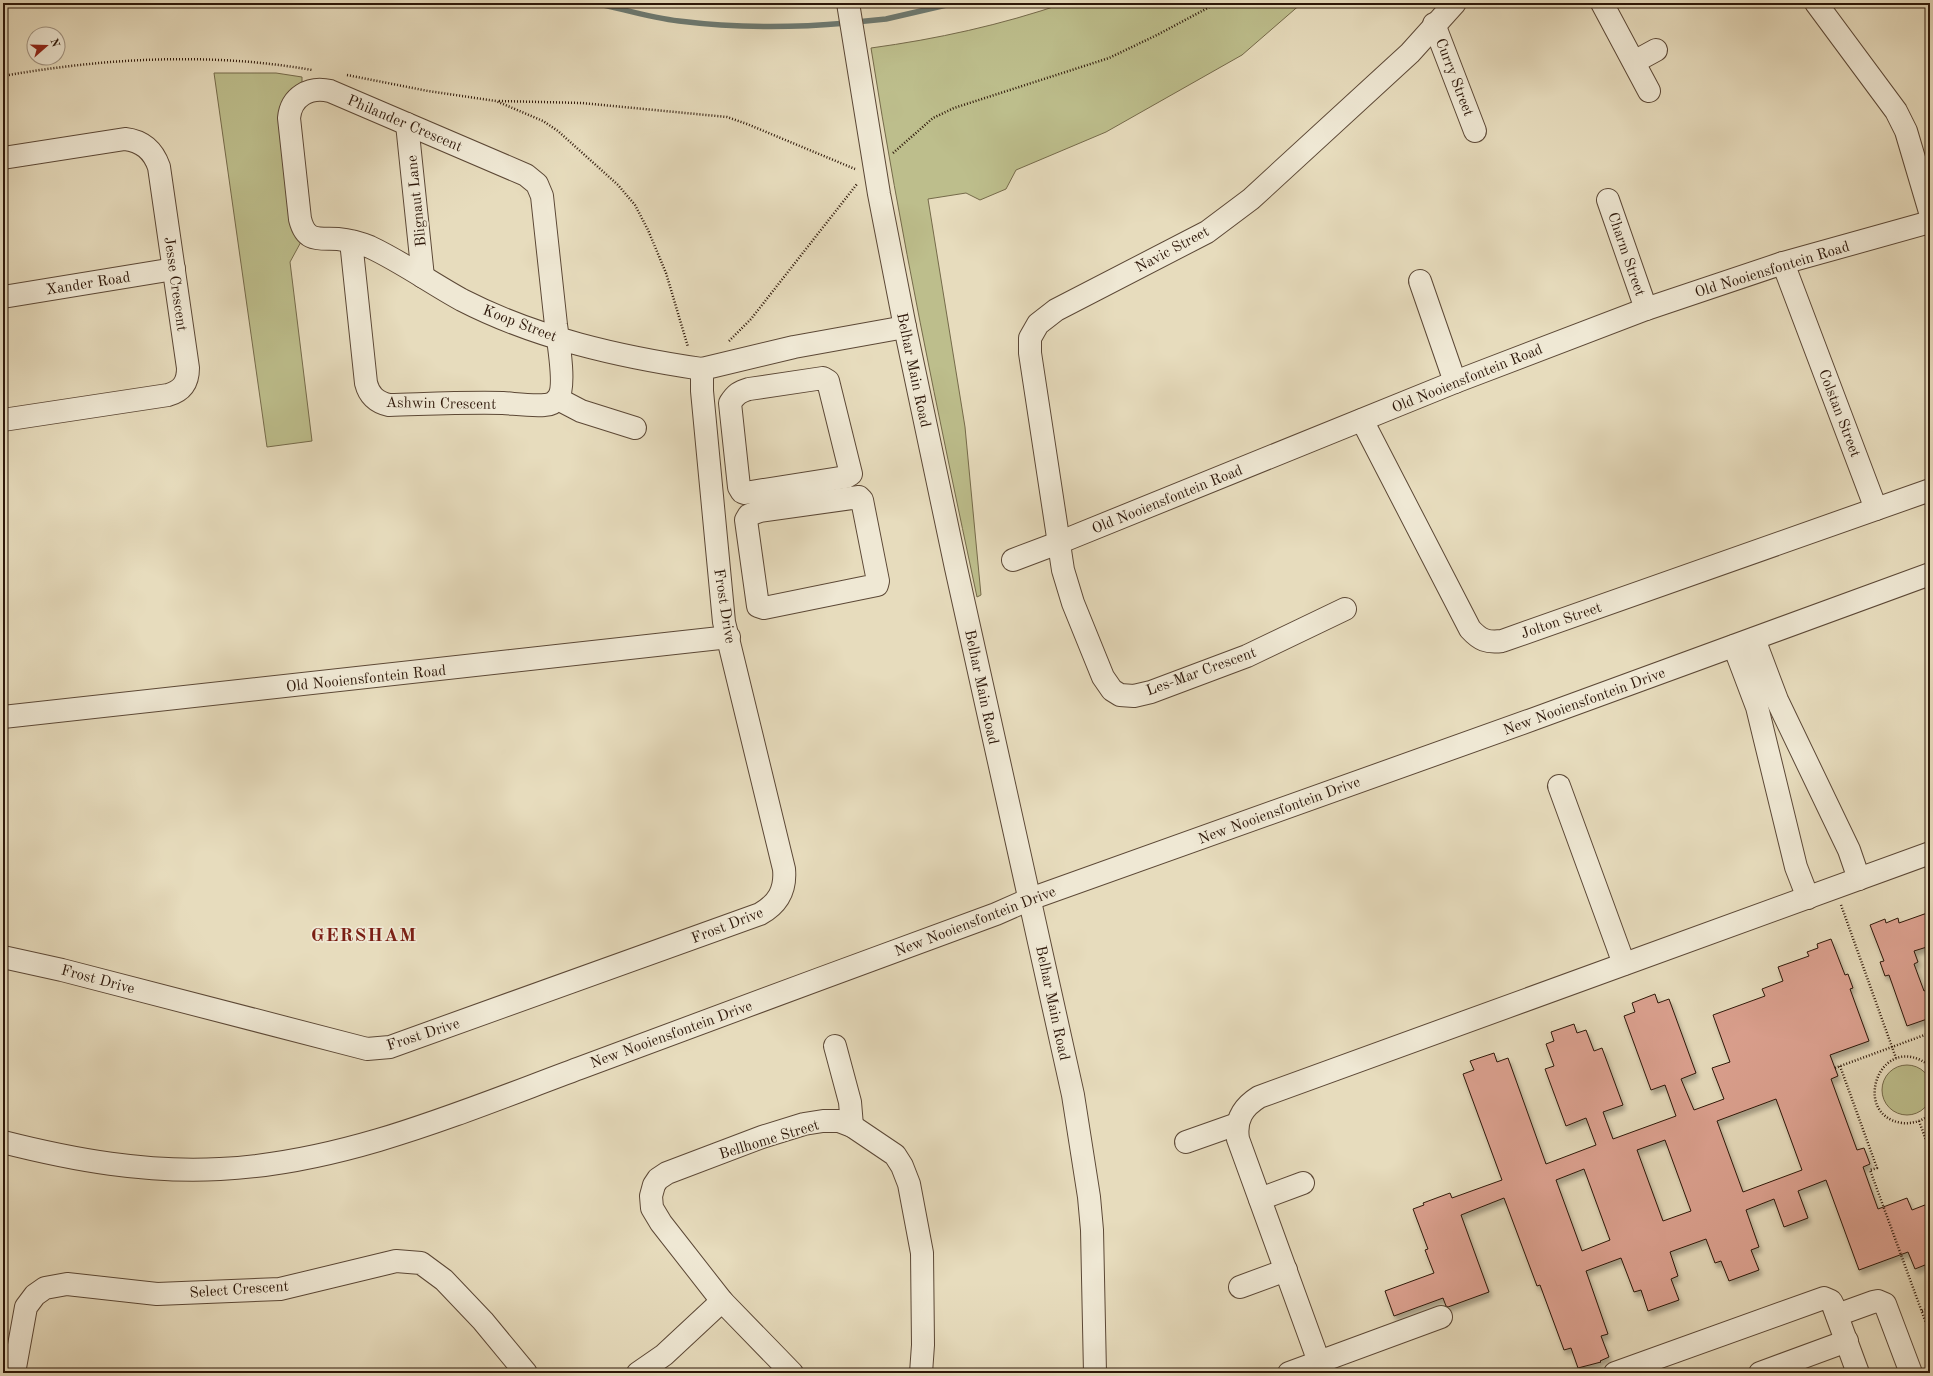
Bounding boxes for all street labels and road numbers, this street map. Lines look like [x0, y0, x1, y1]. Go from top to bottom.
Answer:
street label: Curry Street [1432, 36, 1475, 119]
street label: Philander Crescent [345, 93, 464, 155]
street label: Blignaut Lane [405, 154, 430, 247]
street label: Charm Street [1604, 211, 1647, 298]
street label: Navic Street [1133, 225, 1212, 276]
street label: Jesse Crescent [160, 236, 189, 333]
street label: Old Nooiensfontein Road [1693, 240, 1852, 301]
street label: Xander Road [45, 270, 132, 299]
street label: Koop Street [480, 303, 559, 345]
street label: Belhar Main Road [893, 312, 932, 429]
street label: Old Nooiensfontein Road [1390, 342, 1545, 416]
street label: Colstan Street [1815, 368, 1862, 460]
street label: Ashwin Crescent [386, 396, 496, 413]
street label: Old Nooiensfontein Road [1090, 463, 1245, 537]
street label: Frost Drive [710, 568, 737, 645]
street label: Jolton Street [1519, 601, 1604, 642]
street label: Belhar Main Road [961, 629, 1000, 746]
street label: Les-Mar Crescent [1145, 646, 1258, 699]
street label: Old Nooiensfontein Road [285, 664, 447, 695]
street label: New Nooiensfontein Drive [1501, 666, 1668, 739]
street label: New Nooiensfontein Drive [1196, 775, 1363, 848]
street label: New Nooiensfontein Drive [893, 885, 1058, 960]
street label: Frost Drive [689, 906, 766, 947]
street label: Belhar Main Road [1032, 945, 1071, 1062]
street label: Frost Drive [59, 963, 136, 998]
street label: New Nooiensfontein Drive [588, 999, 755, 1072]
street label: Frost Drive [385, 1017, 462, 1054]
street label: Bellhome Street [718, 1118, 821, 1163]
street label: Select Crescent [189, 1280, 289, 1301]

